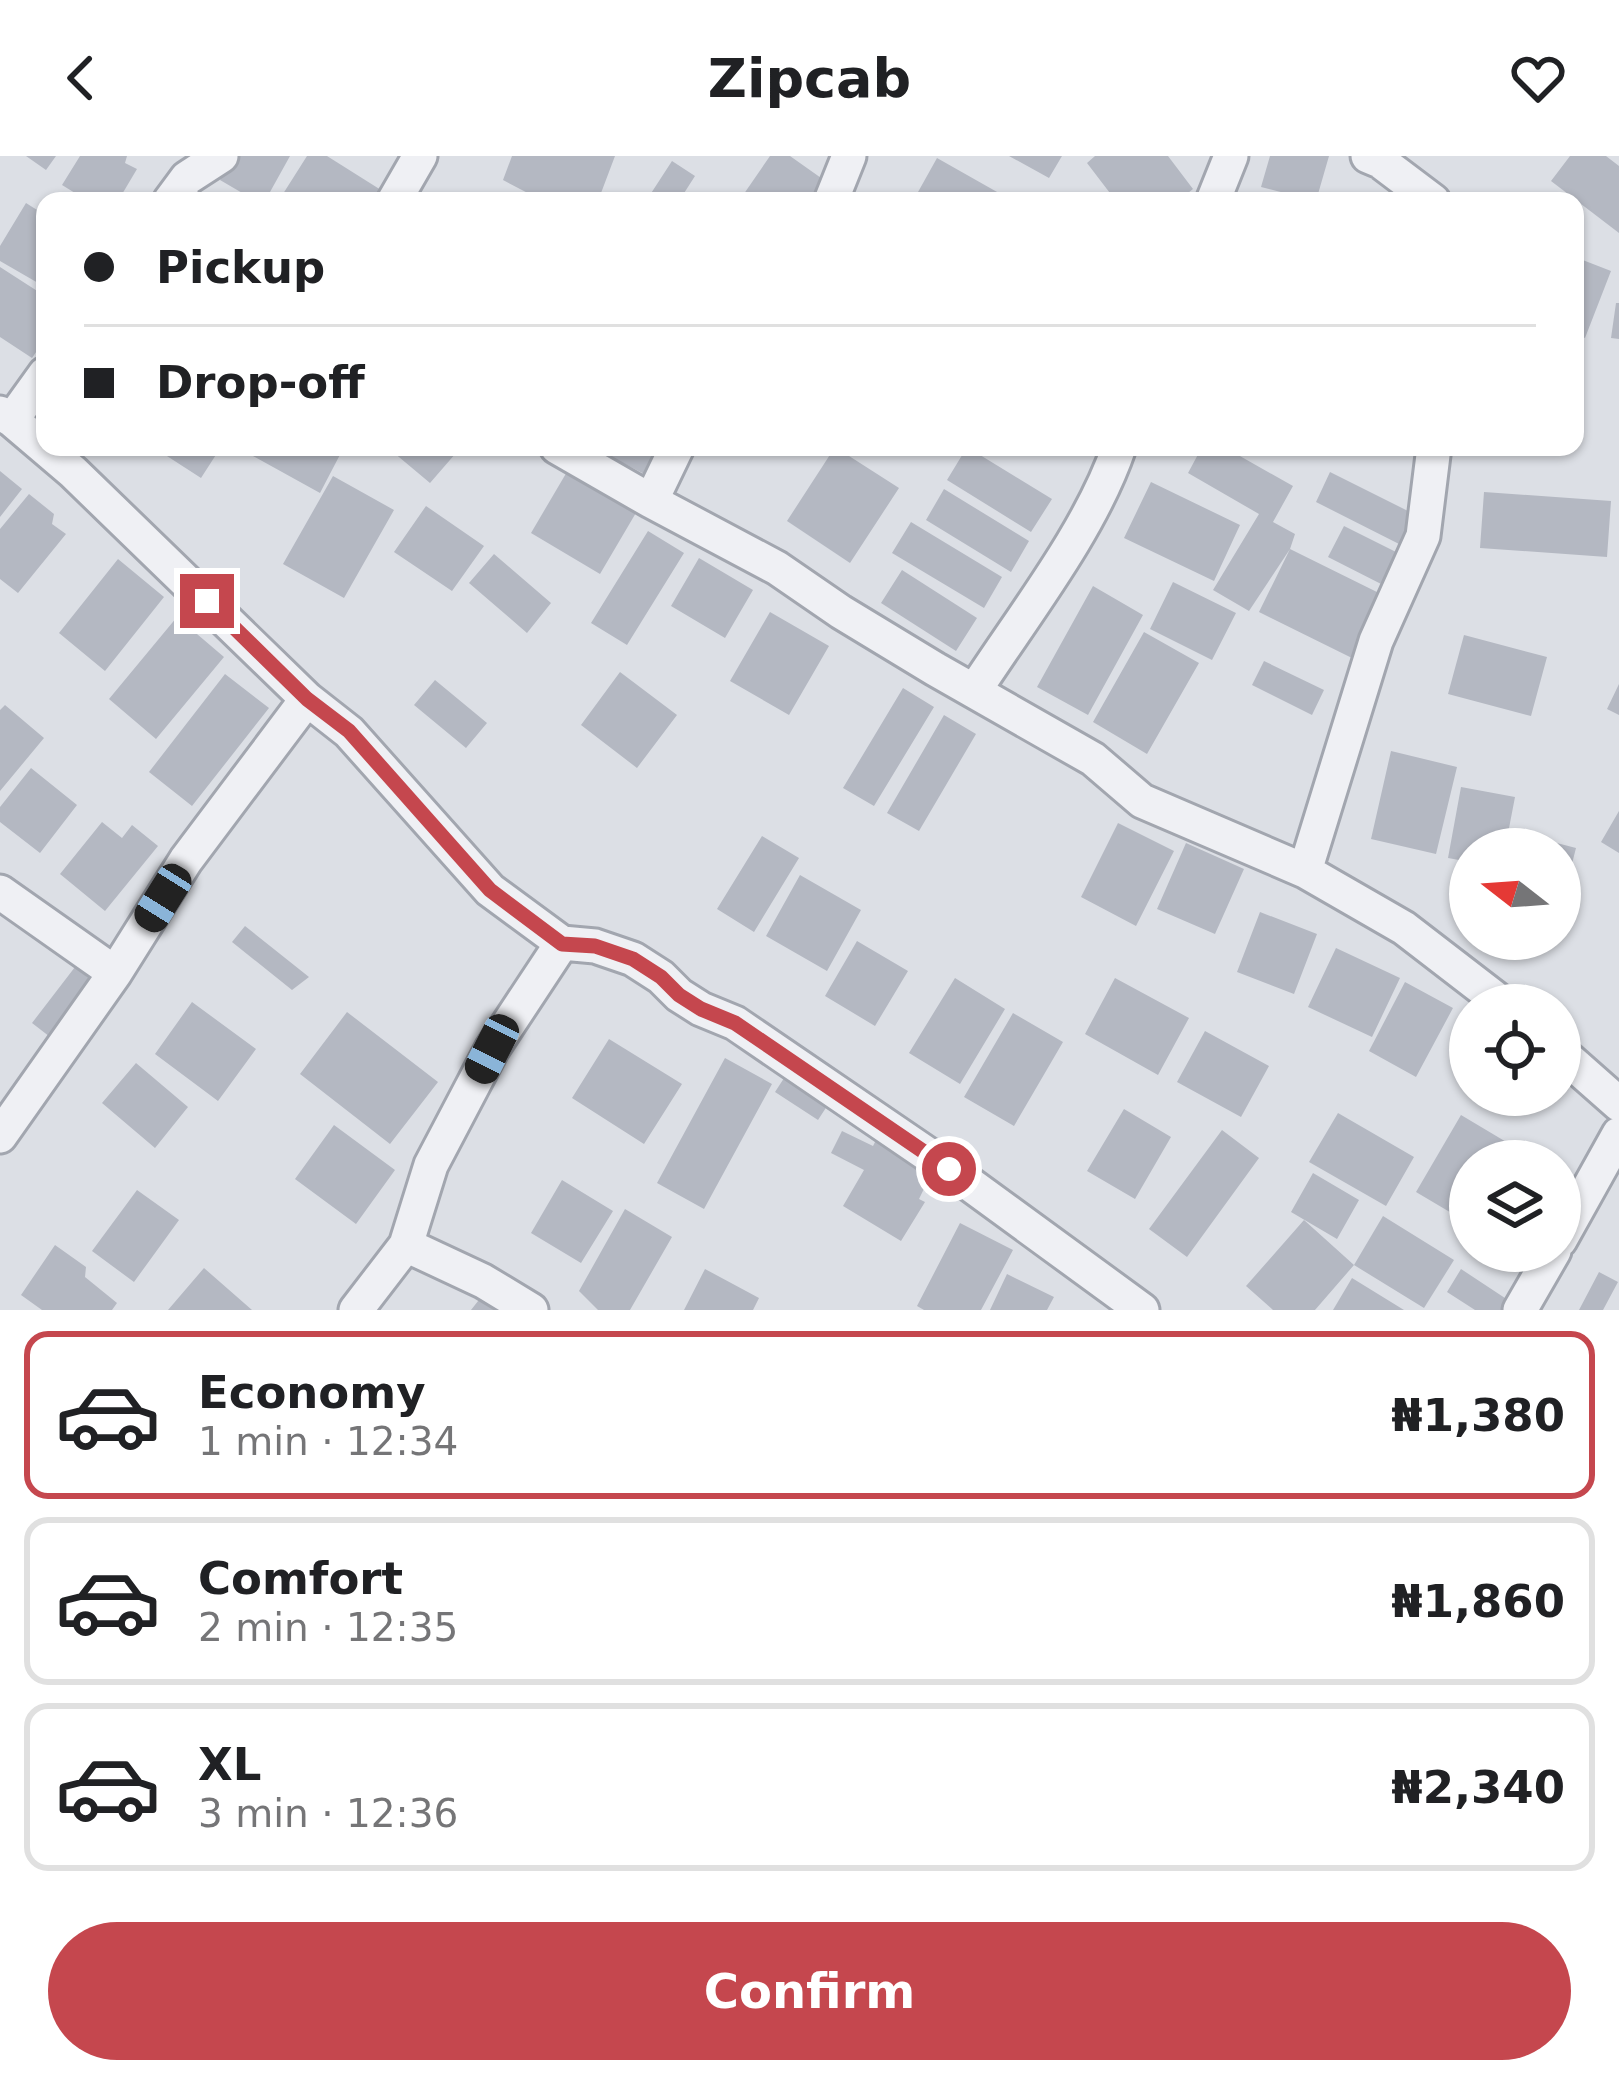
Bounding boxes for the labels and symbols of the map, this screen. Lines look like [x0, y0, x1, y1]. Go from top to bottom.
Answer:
route end [180, 574, 234, 628]
north arrow [1449, 828, 1581, 960]
car [129, 858, 197, 938]
car [460, 1009, 524, 1089]
route start [922, 1142, 976, 1196]

